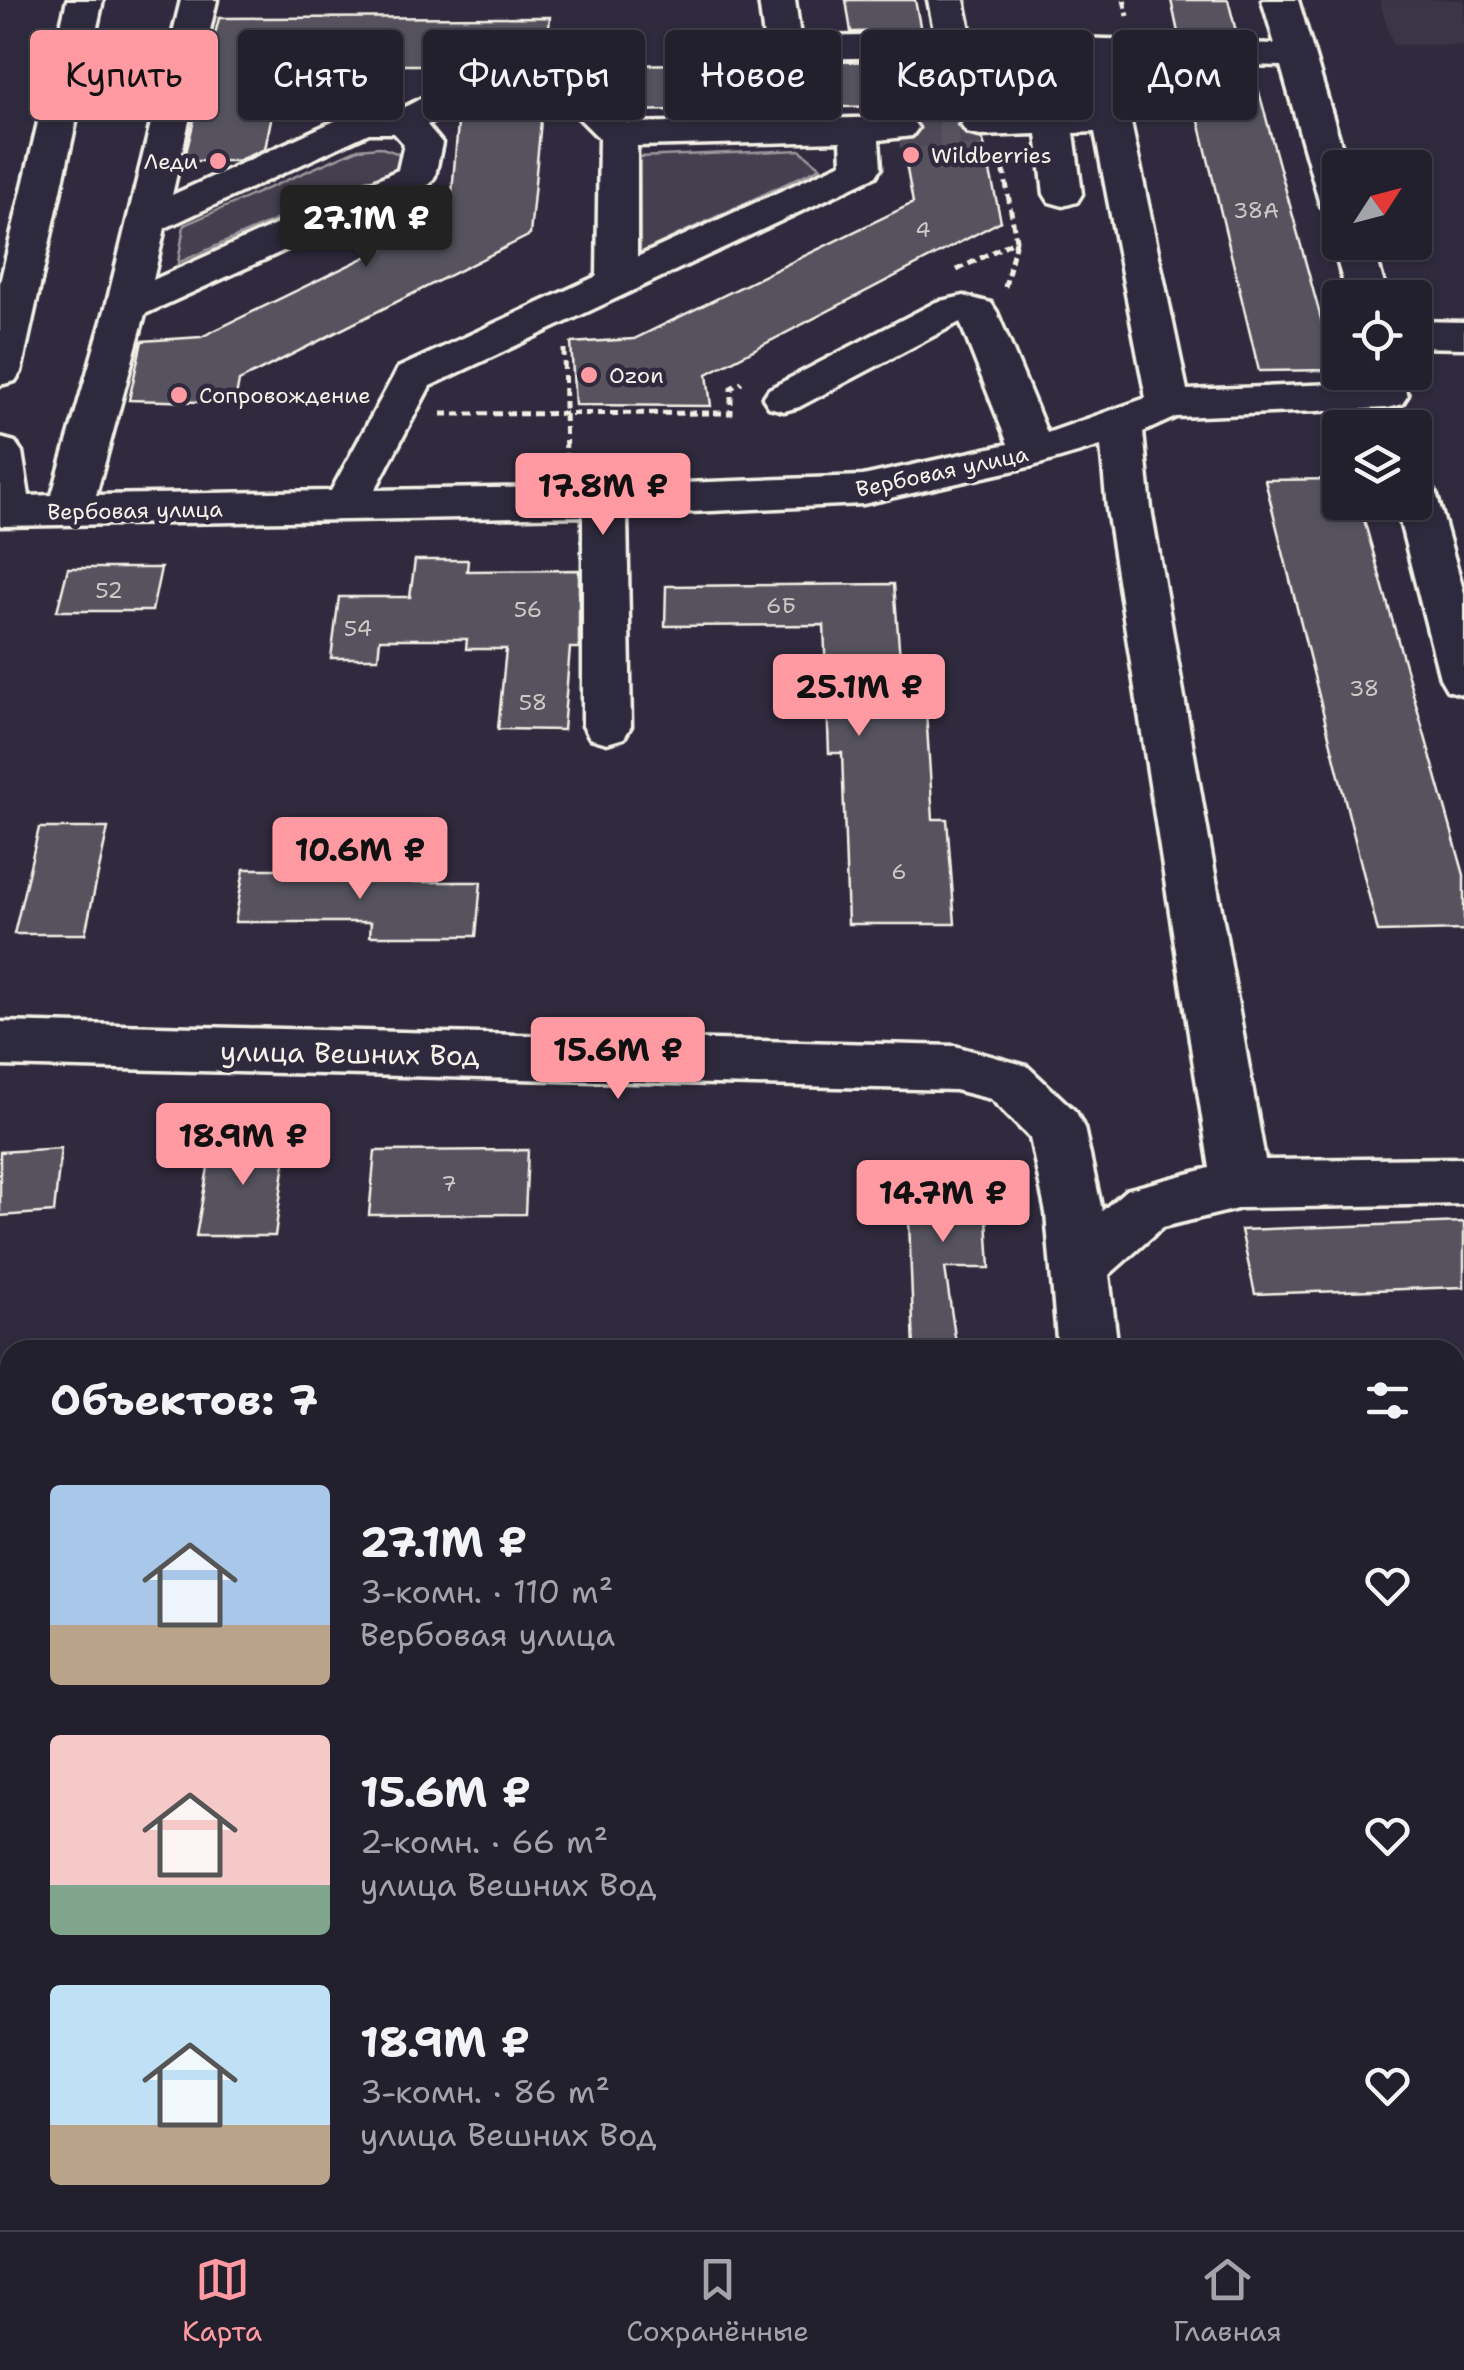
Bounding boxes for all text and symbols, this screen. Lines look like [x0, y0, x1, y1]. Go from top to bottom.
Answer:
chip: Купить [30, 30, 218, 120]
chip: Снять [238, 30, 403, 120]
chip: Фильтры [423, 30, 645, 120]
chip: Новое [665, 30, 841, 120]
chip: Квартира [861, 30, 1093, 120]
chip: Дом [1113, 30, 1257, 120]
place label: Wildberries [931, 141, 1052, 170]
marker: Wildberries [900, 144, 922, 166]
place label: Леди [144, 147, 198, 176]
marker: Леди [207, 150, 229, 172]
north arrow [1322, 150, 1432, 260]
map controls [1322, 150, 1432, 520]
pin: 27.1M ₽ [274, 185, 458, 270]
text: 27.1M ₽ [302, 196, 430, 239]
house number: 38А [1233, 196, 1279, 225]
house number: 4 [915, 215, 931, 244]
button: locate [1322, 280, 1432, 390]
place label: Ozon [609, 361, 664, 390]
marker: Ozon [578, 364, 600, 386]
place label: Сопровождение [199, 381, 371, 410]
marker: Сопровождение [168, 384, 190, 406]
button: layers [1322, 410, 1432, 520]
street label: Вербовая улица [853, 439, 1031, 504]
pin: 17.8M ₽ [511, 453, 695, 538]
text: 17.8M ₽ [537, 464, 669, 507]
street label: Вербовая улица [47, 494, 223, 527]
house number: 52 [95, 576, 123, 605]
house number: 6Б [766, 591, 796, 620]
house number: 56 [514, 595, 542, 624]
house number: 54 [344, 614, 372, 643]
pin: 25.1M ₽ [767, 654, 951, 739]
text: 25.1M ₽ [795, 665, 923, 708]
house number: 38 [1349, 674, 1379, 703]
house number: 58 [519, 688, 547, 717]
pin: 10.6M ₽ [268, 817, 452, 902]
text: 10.6M ₽ [294, 828, 426, 871]
house number: 6 [891, 857, 907, 886]
pin: 15.6M ₽ [526, 1017, 710, 1102]
text: 15.6M ₽ [553, 1028, 683, 1071]
street label: улица Вешних Вод [220, 1032, 480, 1074]
pin: 18.9M ₽ [151, 1103, 335, 1188]
text: 18.9M ₽ [178, 1114, 308, 1157]
pin: 14.7M ₽ [851, 1160, 1035, 1245]
house number: 7 [441, 1169, 457, 1198]
text: 14.7M ₽ [879, 1171, 1007, 1214]
text: Объектов: 7 [50, 1372, 318, 1428]
icon: filters [1360, 1373, 1415, 1428]
text: 27.1M ₽ [360, 1514, 528, 1570]
icon: home [130, 1525, 250, 1645]
icon: heart [1360, 1558, 1415, 1613]
text: 3-комн. · 110 m² [360, 1570, 613, 1613]
text: Вербовая улица [360, 1613, 615, 1656]
text: 15.6M ₽ [360, 1764, 531, 1820]
icon: home [130, 1775, 250, 1895]
icon: heart [1360, 1808, 1415, 1863]
text: 2-комн. · 66 m² [360, 1820, 608, 1863]
text: улица Вешних Вод [360, 1863, 657, 1906]
text: 18.9M ₽ [360, 2014, 530, 2070]
icon: home [130, 2025, 250, 2145]
icon: heart [1360, 2058, 1415, 2113]
text: 3-комн. · 86 m² [360, 2070, 610, 2113]
text: улица Вешних Вод [360, 2113, 657, 2156]
tab: Карта [182, 2252, 262, 2350]
tab: Сохранённые [626, 2252, 809, 2350]
tab: Главная [1173, 2252, 1282, 2350]

